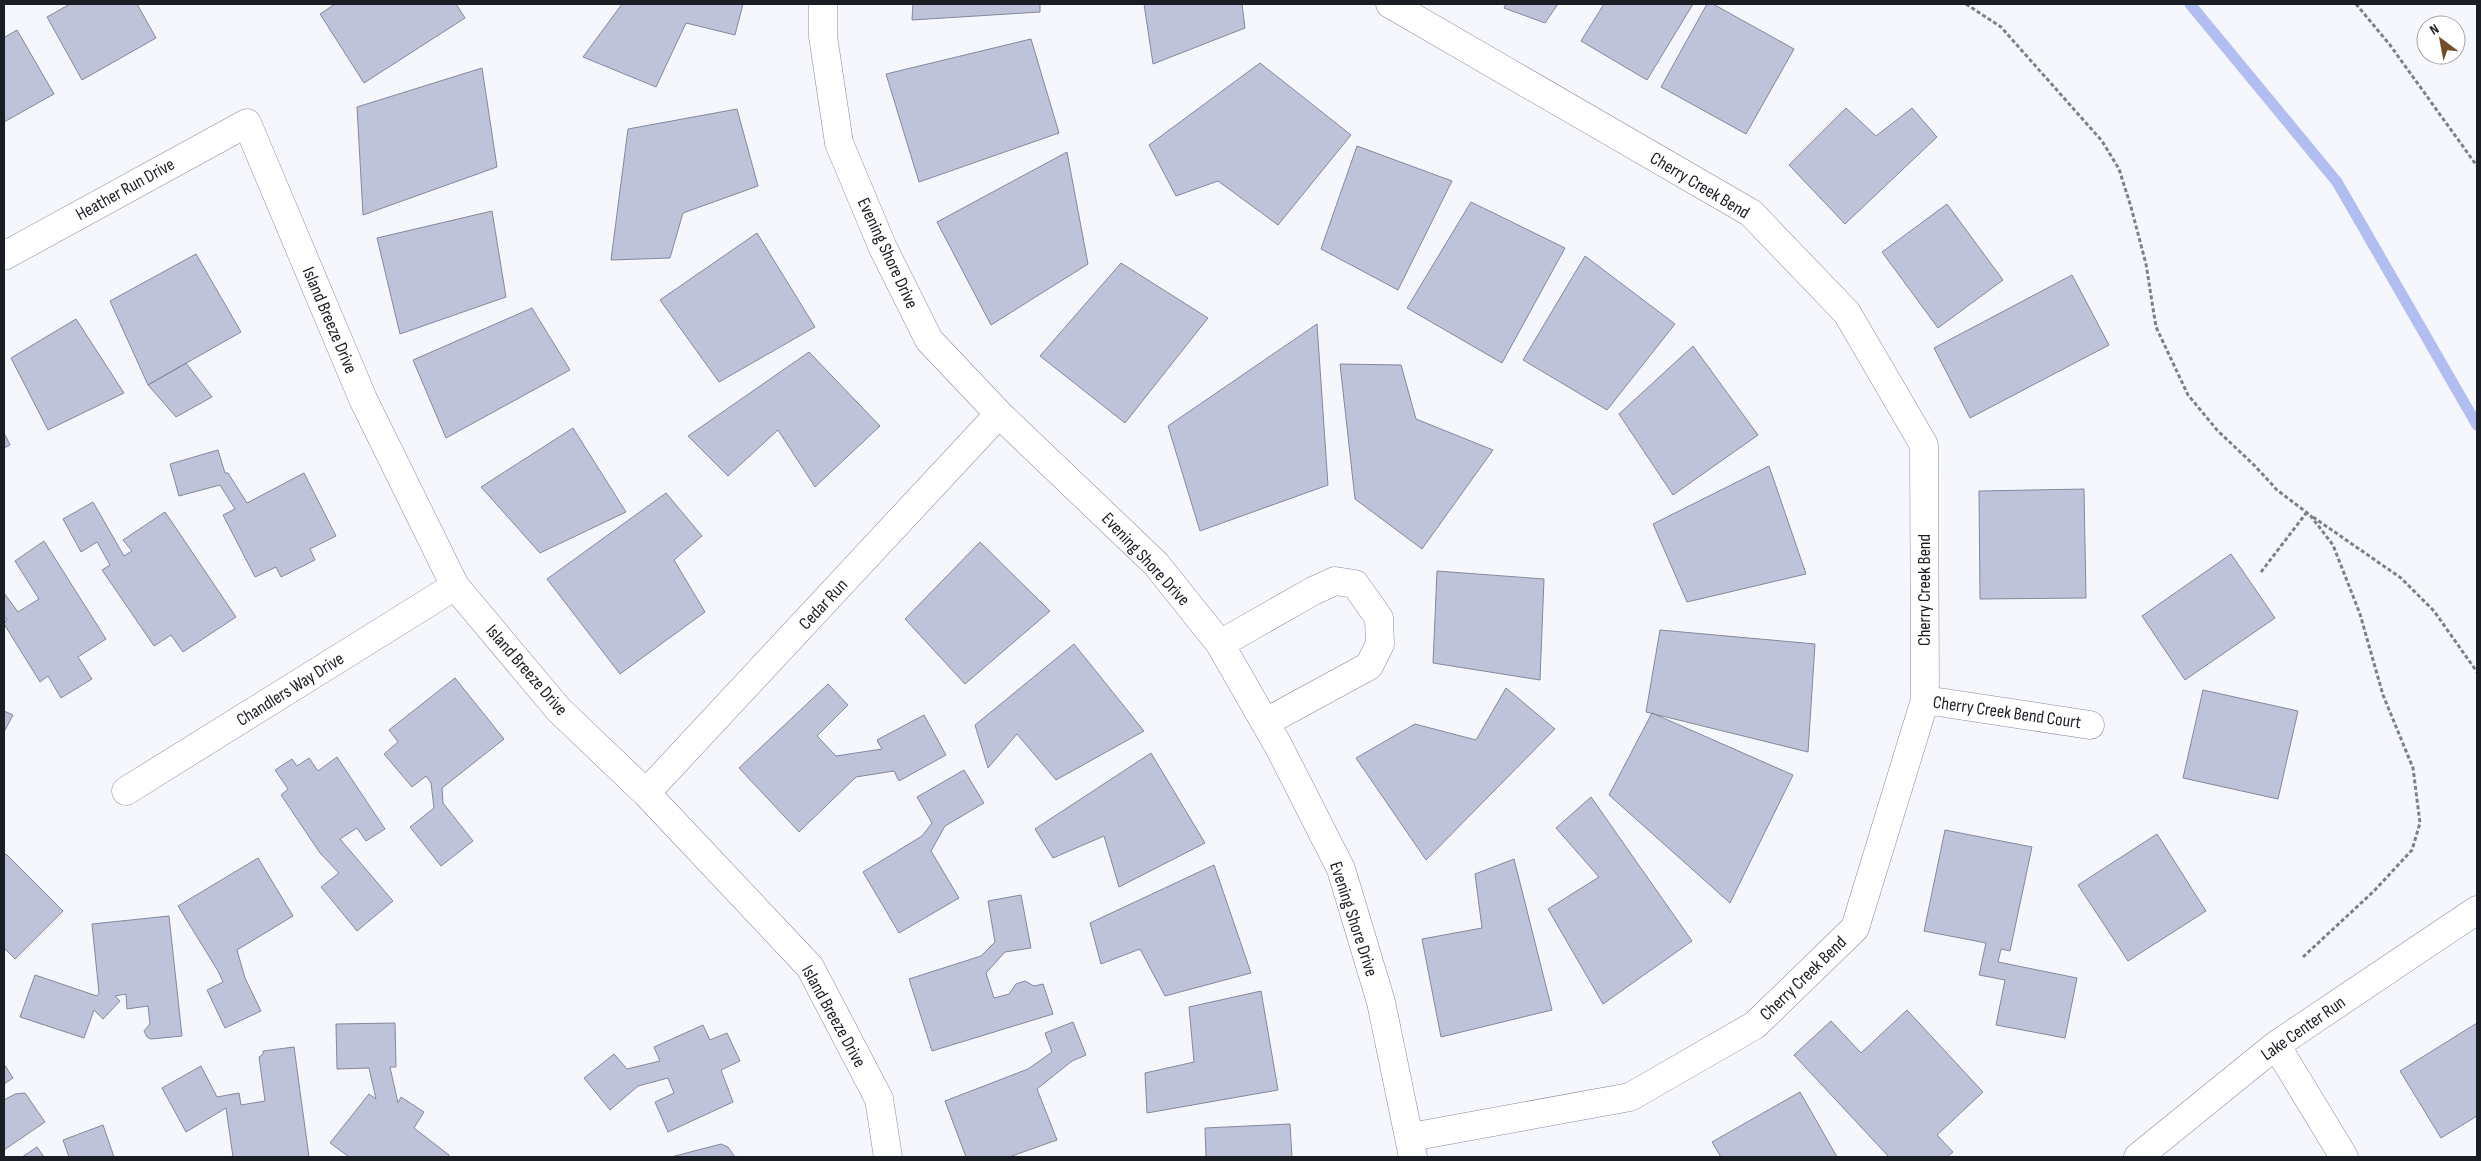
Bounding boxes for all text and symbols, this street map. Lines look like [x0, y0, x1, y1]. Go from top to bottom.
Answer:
north arrow [2416, 15, 2466, 65]
text: N [2427, 20, 2442, 39]
street label: Cherry Creek Bend [1646, 148, 1753, 223]
street label: Heather Run Drive [72, 154, 178, 225]
street label: Evening Shore Drive [853, 195, 922, 312]
street label: Island Breeze Drive [298, 264, 361, 377]
street label: Evening Shore Drive [1097, 508, 1194, 610]
street label: Cherry Creek Bend [1914, 534, 1935, 646]
street label: Cedar Run [795, 575, 852, 634]
street label: Island Breeze Drive [481, 621, 572, 720]
street label: Chandlers Way Drive [233, 648, 348, 731]
street label: Cherry Creek Bend Court [1931, 692, 2083, 733]
street label: Evening Shore Drive [1325, 859, 1382, 979]
street label: Cherry Creek Bend [1756, 932, 1851, 1025]
street label: Island Breeze Drive [797, 961, 870, 1071]
street label: Lake Center Run [2257, 992, 2349, 1065]

